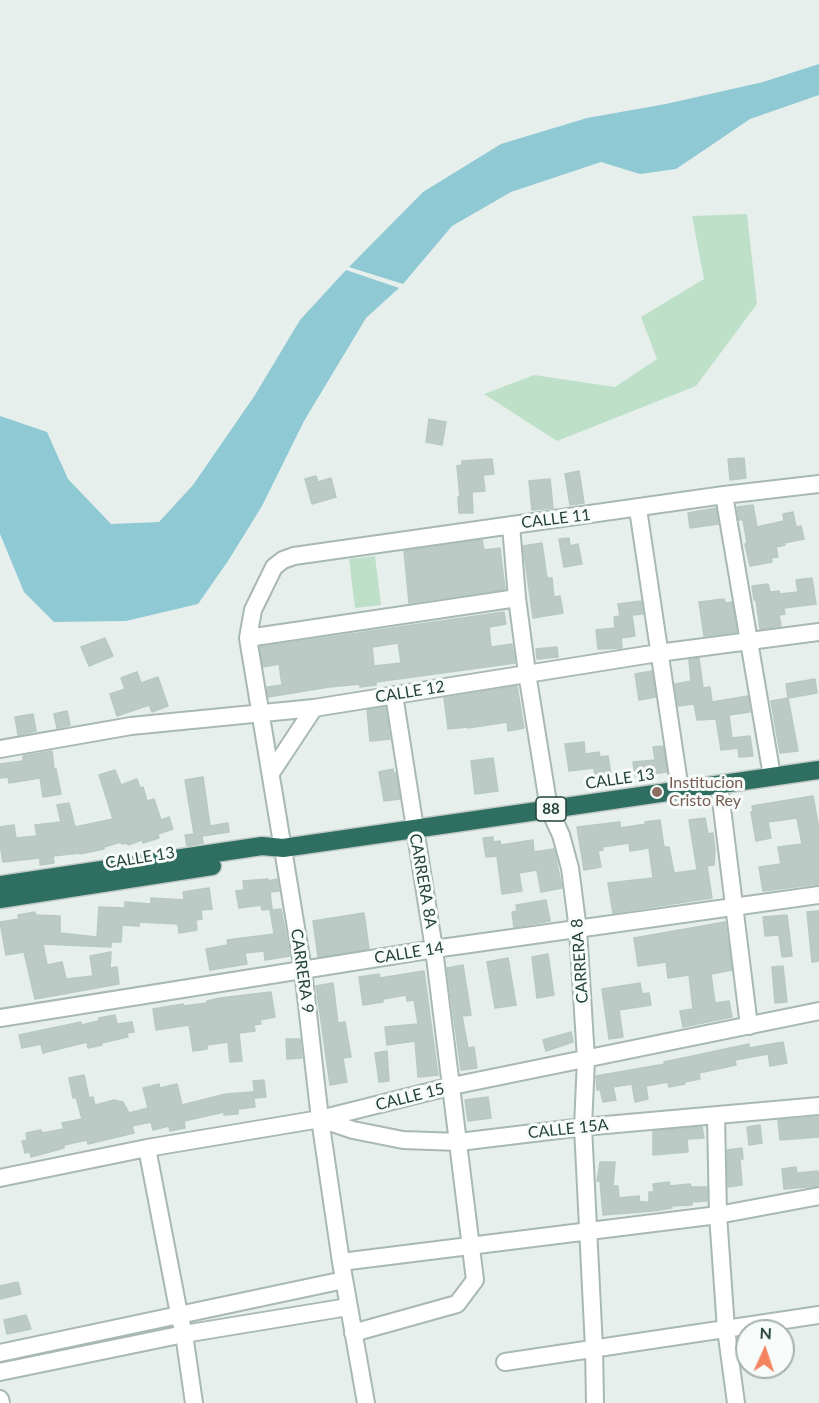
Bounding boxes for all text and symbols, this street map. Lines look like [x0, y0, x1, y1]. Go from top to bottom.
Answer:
street label: CALLE 11 [520, 505, 592, 533]
street label: CALLE 12 [374, 677, 446, 707]
street label: CALLE 13 [584, 765, 656, 793]
place label: Institucion Cristo Rey [669, 773, 743, 811]
marker: Institucion Cristo Rey [650, 785, 664, 799]
road number: 88 [536, 797, 566, 821]
street label: CARRERA 8A [405, 832, 441, 930]
street label: CALLE 13 [104, 843, 176, 873]
street label: CARRERA 8 [567, 918, 593, 1004]
street label: CARRERA 9 [287, 928, 317, 1014]
street label: CALLE 14 [373, 938, 445, 968]
street label: CALLE 15 [374, 1079, 446, 1115]
street label: CALLE 15A [527, 1115, 609, 1143]
north arrow [735, 1319, 795, 1379]
text: N [759, 1323, 773, 1342]

